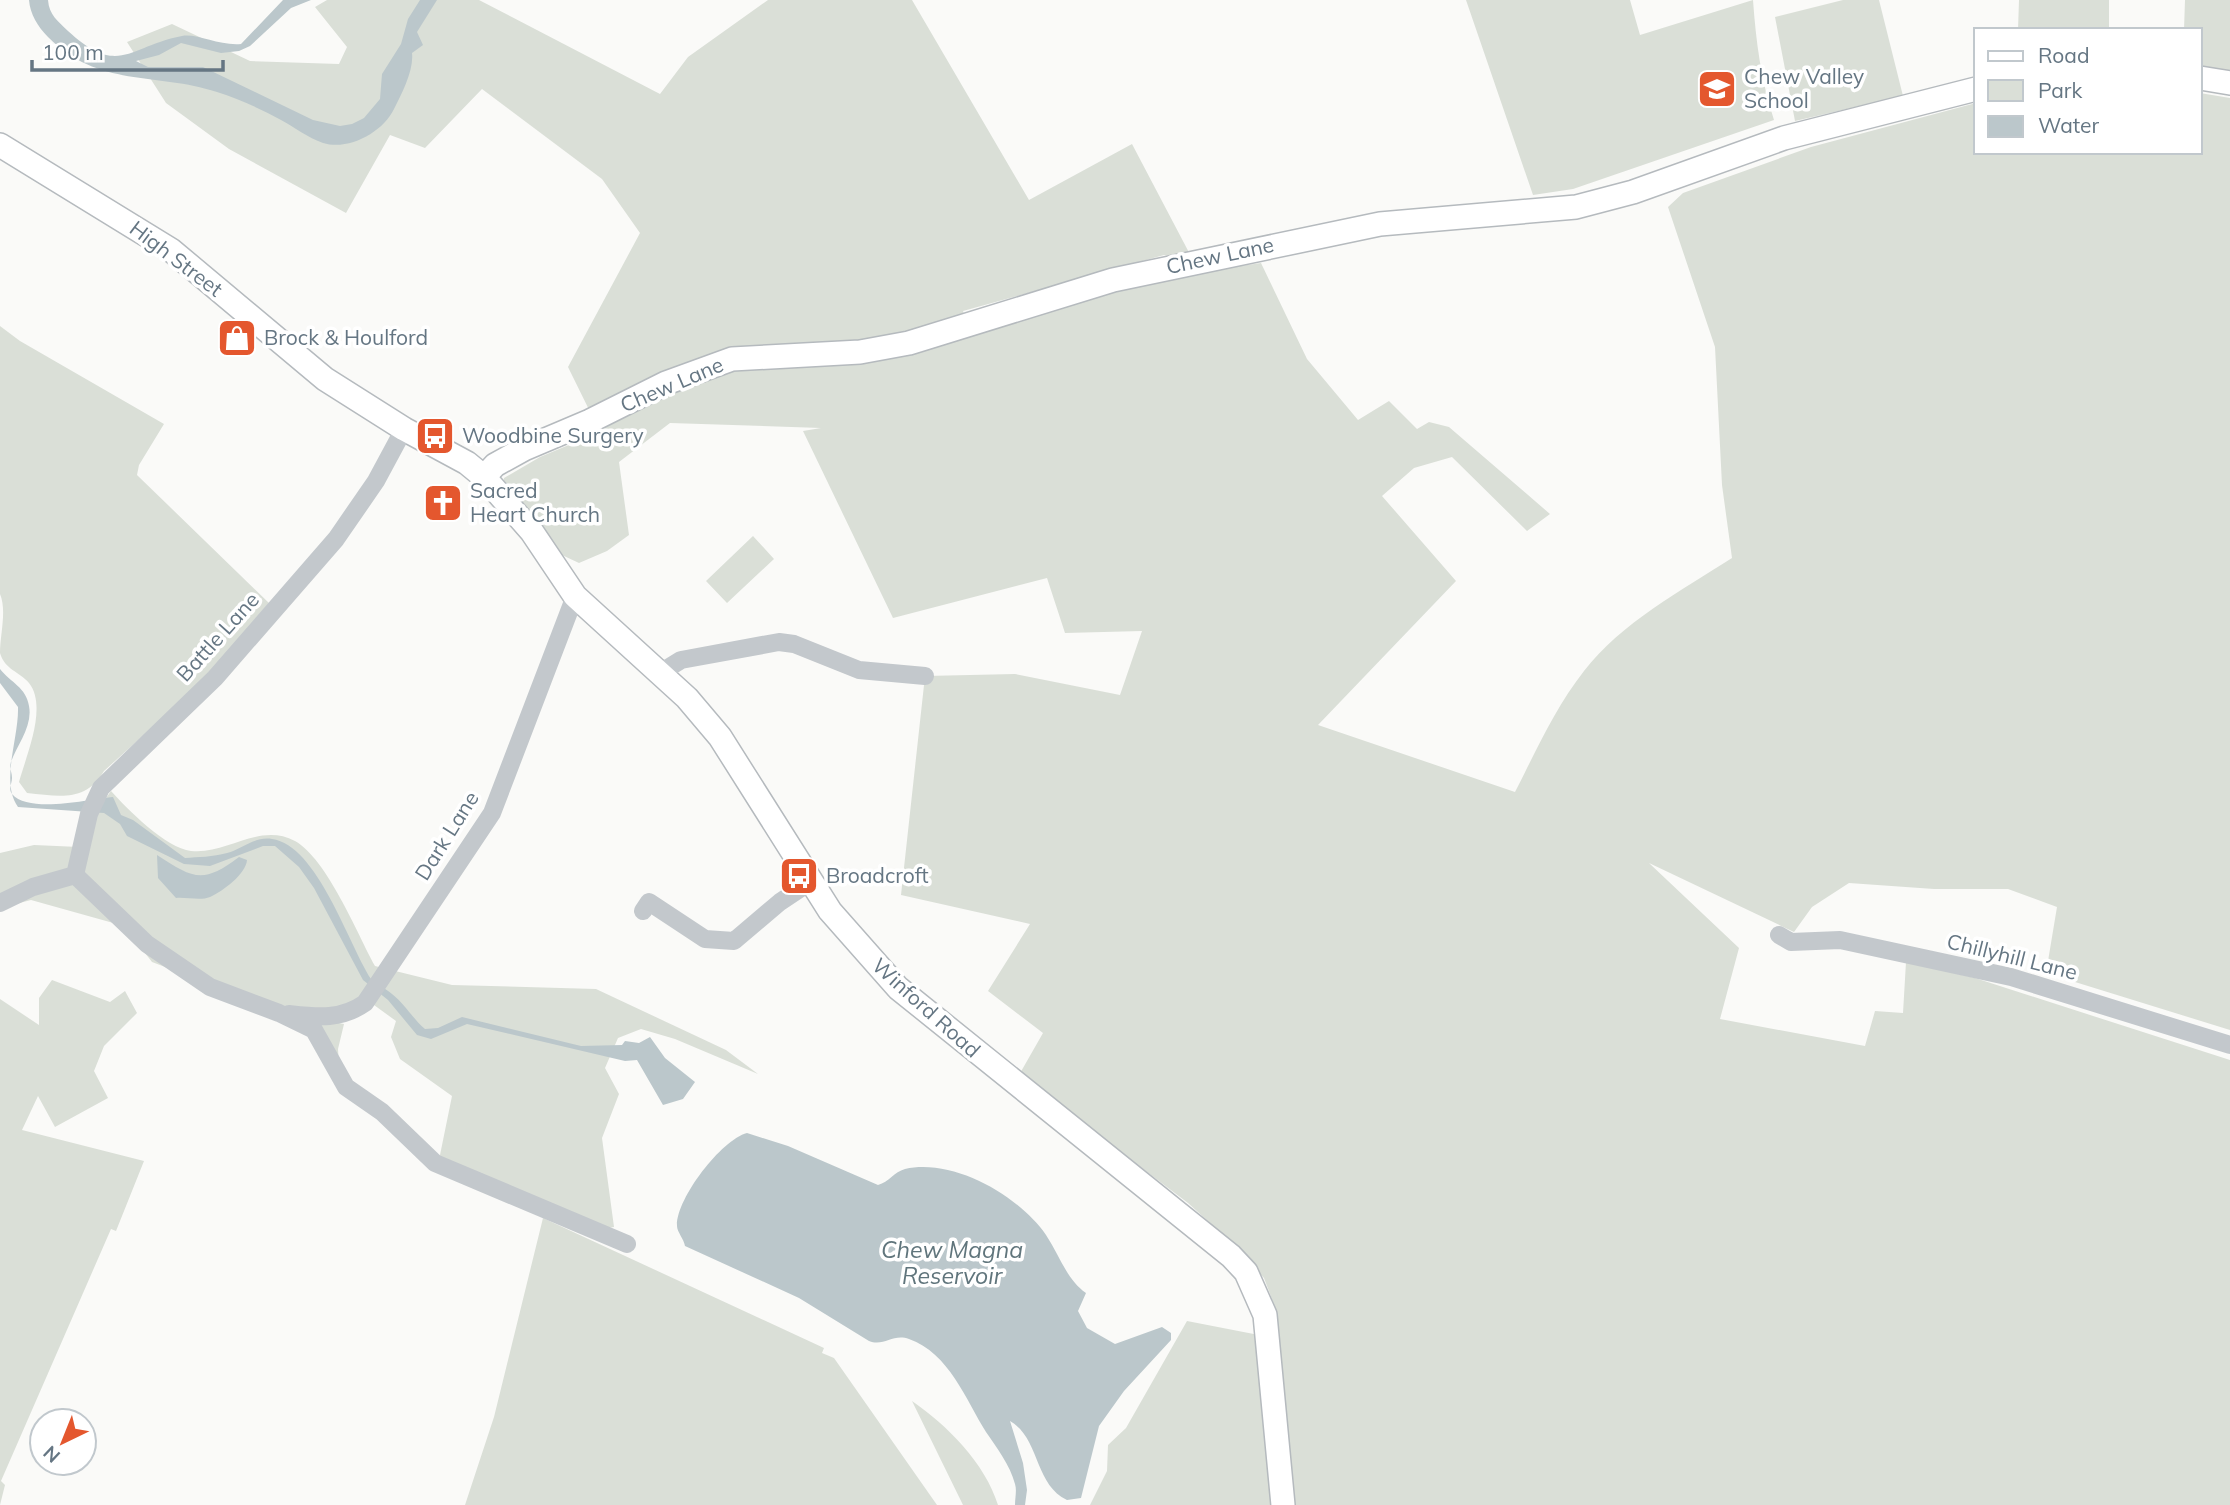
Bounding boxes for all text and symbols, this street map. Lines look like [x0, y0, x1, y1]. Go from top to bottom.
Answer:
scale bar [32, 28, 222, 72]
legend [1974, 28, 2202, 154]
text: 100 m [42, 39, 104, 65]
text: Road [2038, 42, 2089, 68]
place label: Chew Valley School [1744, 63, 1864, 113]
school or university icon: Chew Valley School [1696, 68, 1738, 110]
text: Park [2038, 77, 2082, 103]
text: Water [2038, 112, 2099, 138]
street label: High Street [125, 215, 228, 302]
street label: Chew Lane [1164, 231, 1276, 279]
shop icon: Brock & Houlford [216, 317, 258, 359]
place label: Brock & Houlford [264, 324, 428, 350]
street label: Chew Lane [616, 351, 727, 417]
bus stop icon: Woodbine Surgery [414, 415, 456, 457]
place label: Woodbine Surgery [462, 422, 644, 448]
place label: Sacred Heart Church [470, 477, 600, 527]
church icon: Sacred Heart Church [422, 482, 464, 524]
street label: Battle Lane [170, 586, 264, 686]
street label: Dark Lane [409, 786, 484, 885]
bus stop icon: Broadcroft [778, 855, 820, 897]
place label: Broadcroft [826, 862, 929, 888]
street label: Chillyhill Lane [1944, 927, 2080, 985]
street label: Winford Road [867, 952, 986, 1063]
water label: Chew Magna Reservoir [881, 1235, 1023, 1290]
north arrow [28, 1407, 98, 1477]
text: N [38, 1441, 65, 1468]

